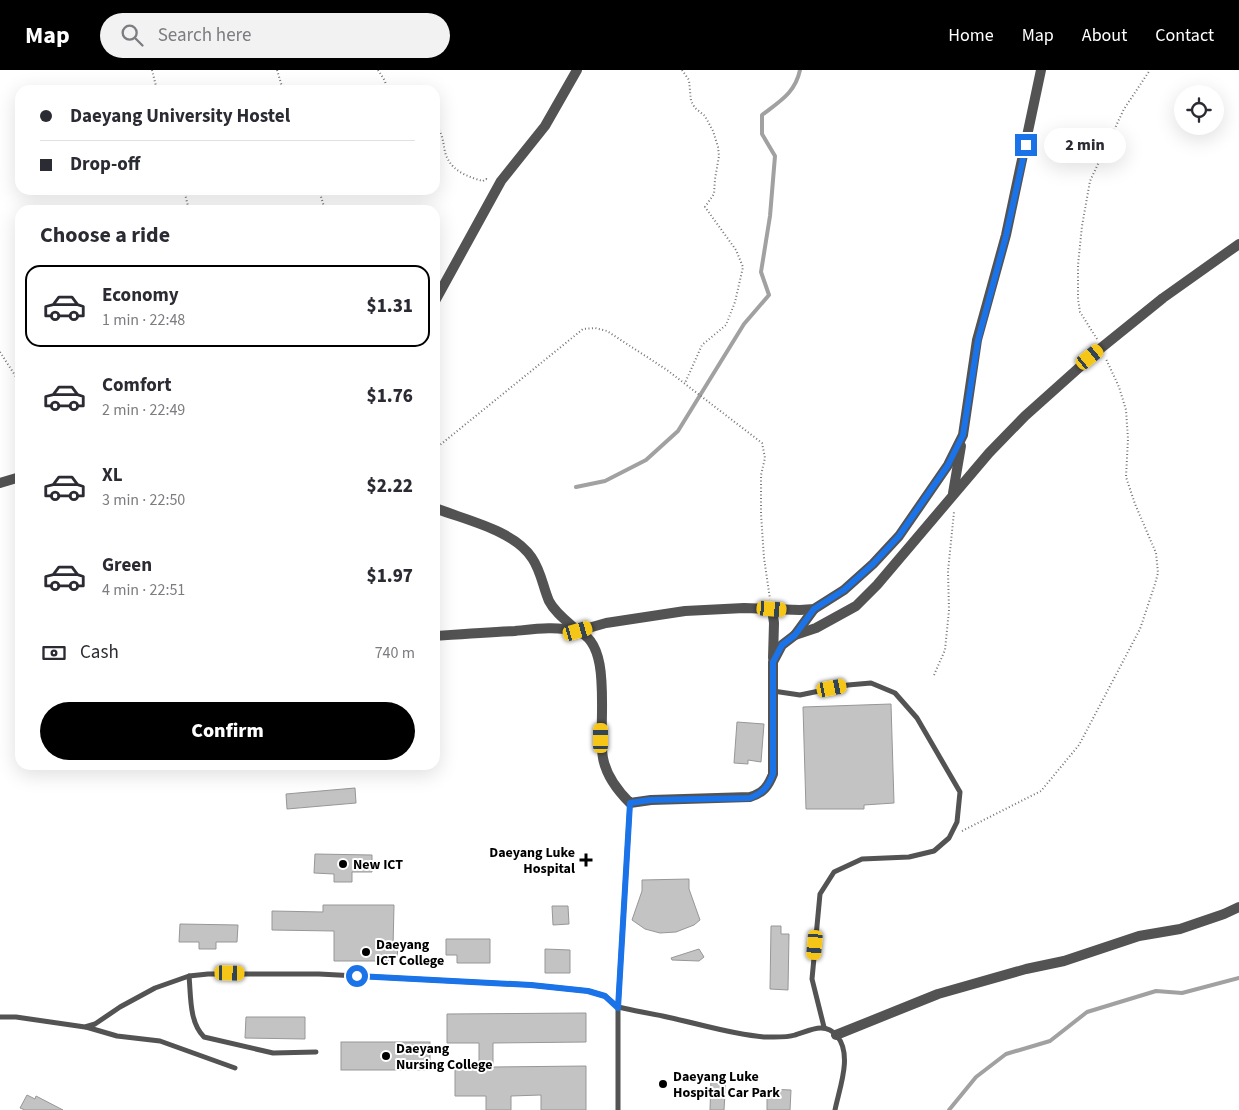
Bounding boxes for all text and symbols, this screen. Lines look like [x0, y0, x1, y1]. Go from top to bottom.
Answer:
search box [100, 13, 450, 58]
text: Map [25, 18, 70, 53]
icon: search [118, 21, 146, 49]
text: Search here [158, 22, 251, 49]
text: Home [948, 23, 994, 48]
text: Map [1022, 23, 1054, 48]
text: About [1082, 23, 1127, 48]
text: Contact [1155, 23, 1214, 48]
map controls [1174, 85, 1224, 135]
button: locate [1174, 85, 1224, 135]
text: Daeyang University Hostel [70, 103, 290, 130]
callout: 2 min [1044, 128, 1126, 162]
route end [1015, 134, 1037, 156]
text: 2 min [1065, 134, 1105, 156]
text: Drop-off [70, 151, 140, 178]
text: Choose a ride [40, 219, 170, 251]
text: Economy [102, 282, 179, 309]
icon: car [42, 284, 87, 329]
text: $1.31 [367, 293, 413, 320]
text: 1 min · 22:48 [102, 309, 185, 331]
car [1073, 342, 1106, 372]
text: Comfort [102, 372, 172, 399]
icon: car [42, 374, 87, 419]
text: $1.76 [367, 383, 413, 410]
text: 2 min · 22:49 [102, 399, 185, 421]
text: XL [102, 462, 123, 489]
icon: car [42, 464, 87, 509]
text: $2.22 [367, 473, 413, 500]
text: 3 min · 22:50 [102, 489, 185, 511]
text: Green [102, 552, 152, 579]
icon: car [42, 554, 87, 599]
text: $1.97 [367, 563, 413, 590]
text: 4 min · 22:51 [102, 579, 185, 601]
car [756, 600, 787, 618]
car [561, 620, 594, 642]
icon: cash [40, 639, 68, 667]
text: Cash [80, 639, 119, 666]
text: 740 m [375, 642, 415, 664]
car [815, 678, 848, 698]
button: Confirm [40, 702, 415, 760]
car [593, 723, 608, 753]
place label: Daeyang Luke Hospital [489, 843, 575, 879]
marker: Daeyang Luke Hospital [579, 853, 593, 867]
place label: New ICT [353, 855, 403, 875]
marker: New ICT [337, 858, 349, 870]
car [806, 929, 823, 961]
place label: Daeyang ICT College [376, 935, 444, 971]
marker: Daeyang ICT College [360, 946, 372, 958]
car [214, 965, 245, 981]
route start [346, 965, 368, 987]
place label: Daeyang Nursing College [396, 1039, 493, 1075]
marker: Daeyang Nursing College [380, 1050, 392, 1062]
place label: Daeyang Luke Hospital Car Park [673, 1067, 780, 1103]
marker: Daeyang Luke Hospital Car Park [657, 1078, 669, 1090]

